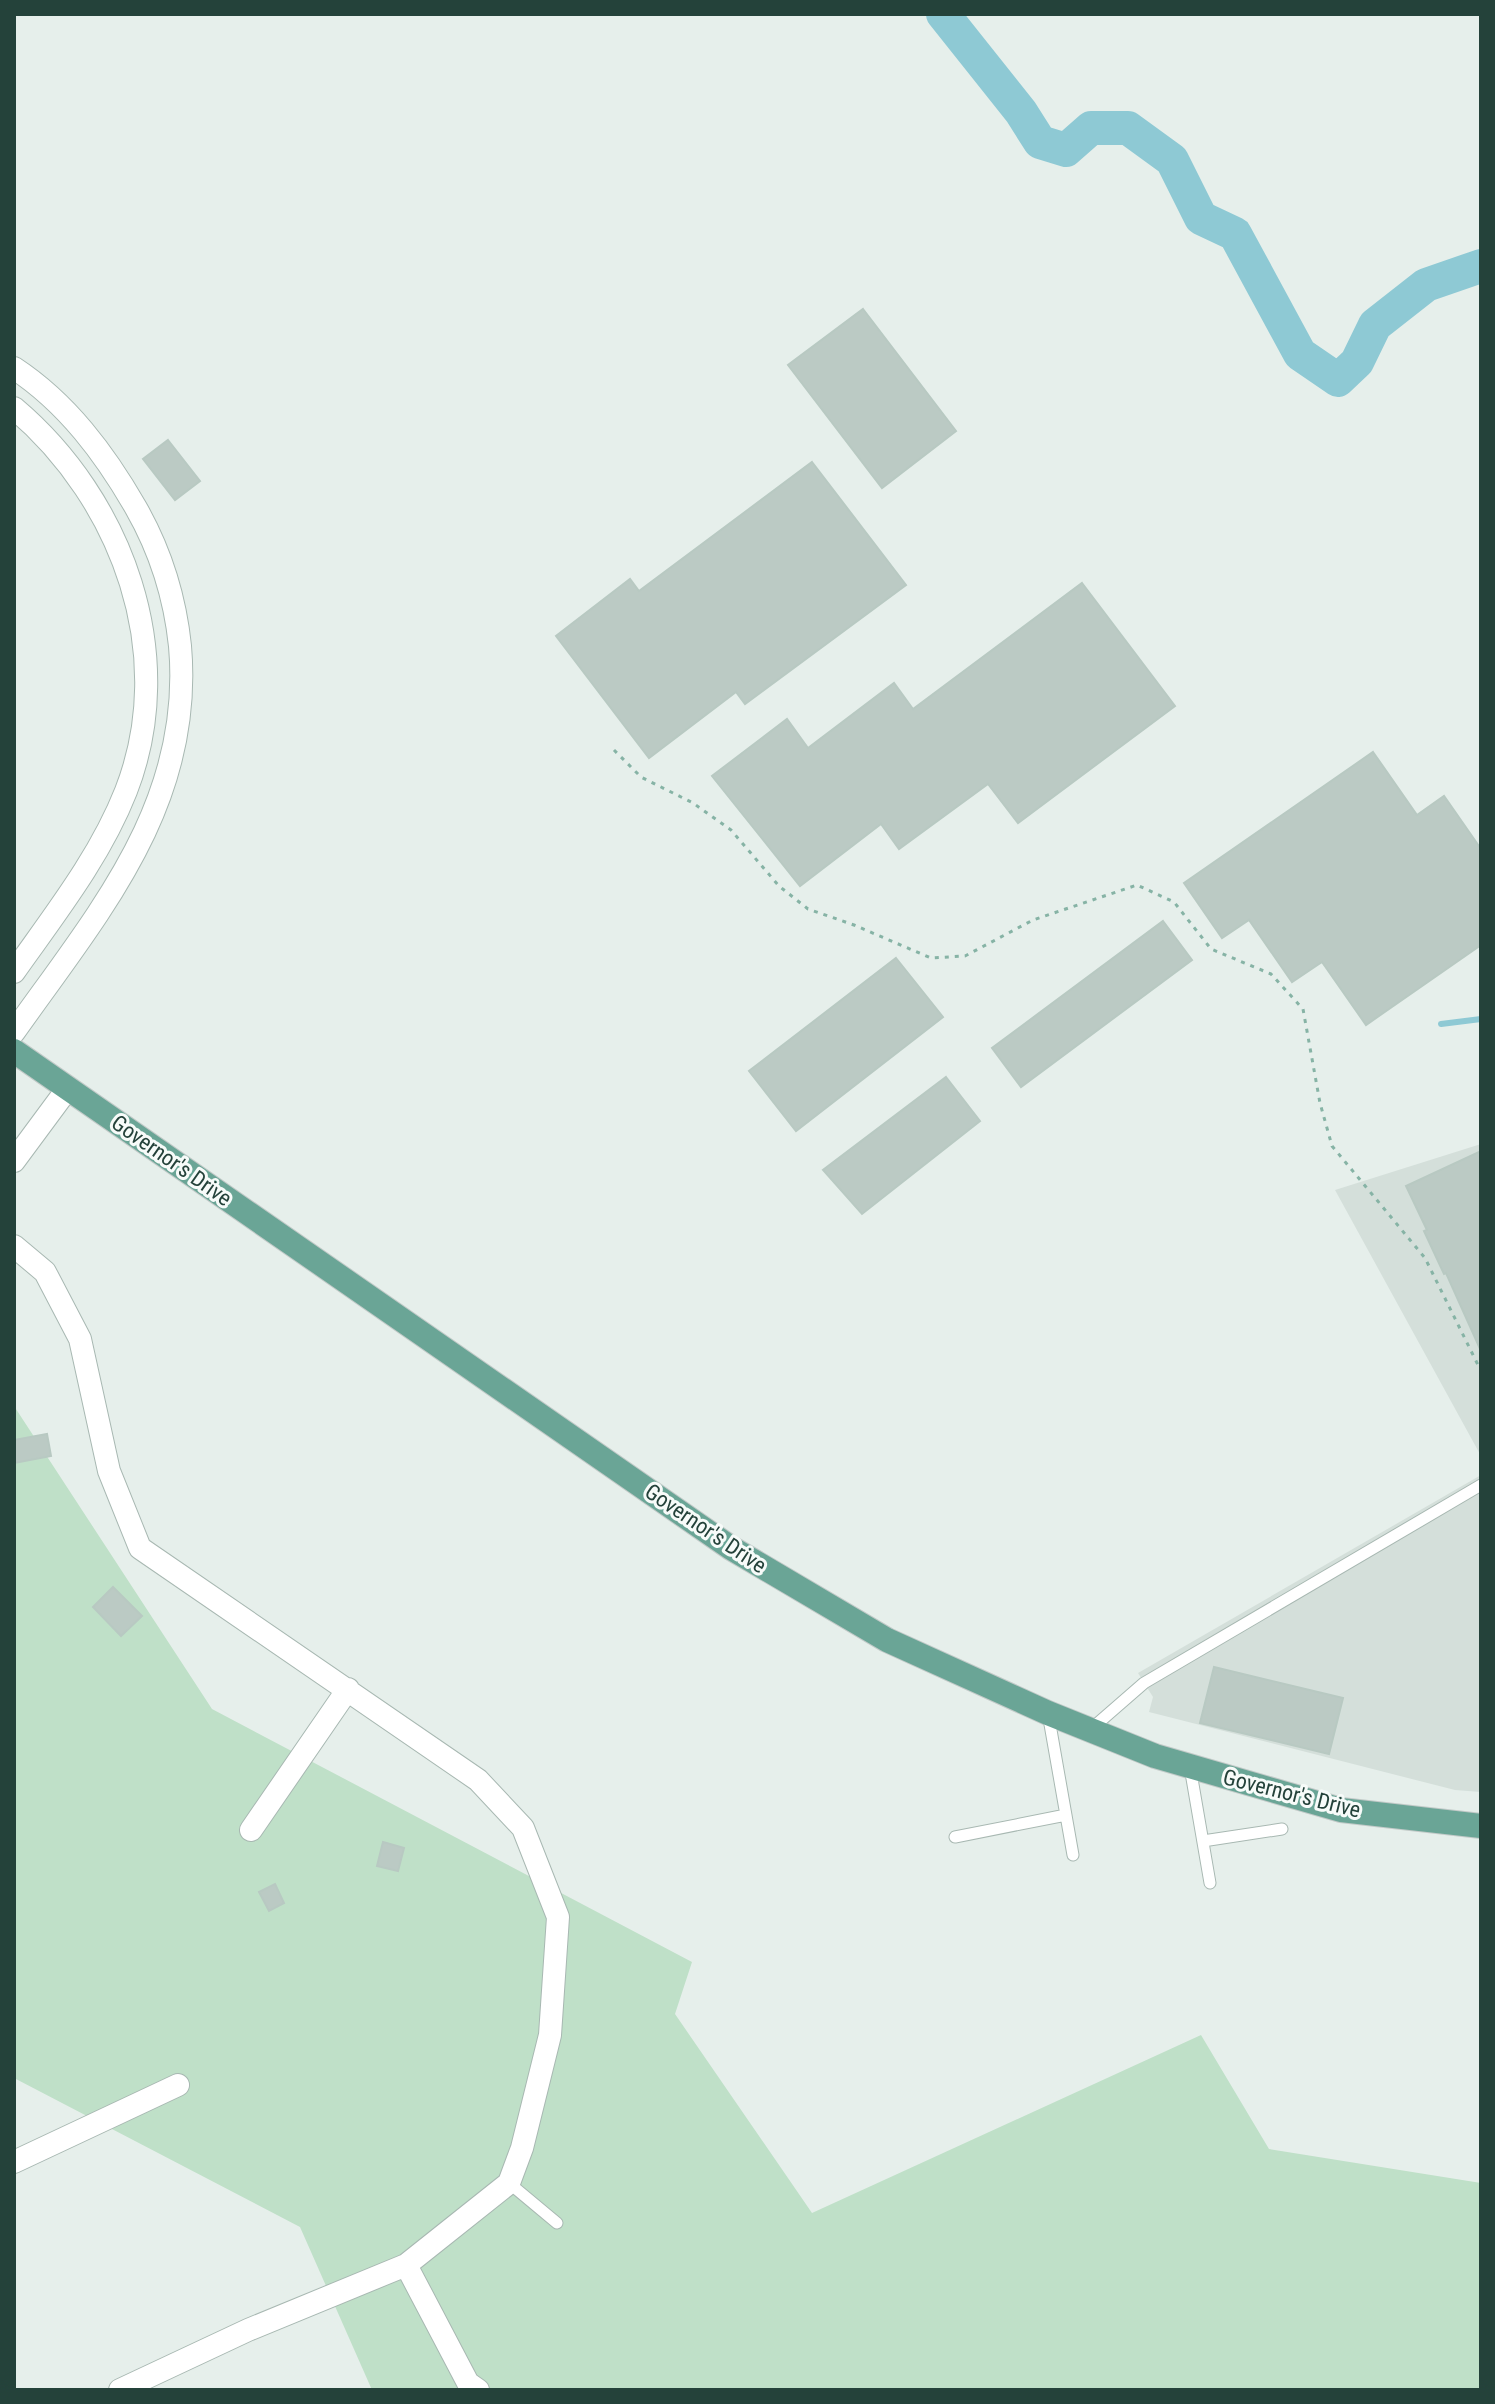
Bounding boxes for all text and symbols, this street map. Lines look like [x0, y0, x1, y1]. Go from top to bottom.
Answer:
street label: Governor's Drive [107, 1110, 237, 1211]
street label: Governor's Drive [640, 1479, 771, 1578]
street label: Governor's Drive [1221, 1764, 1363, 1823]

